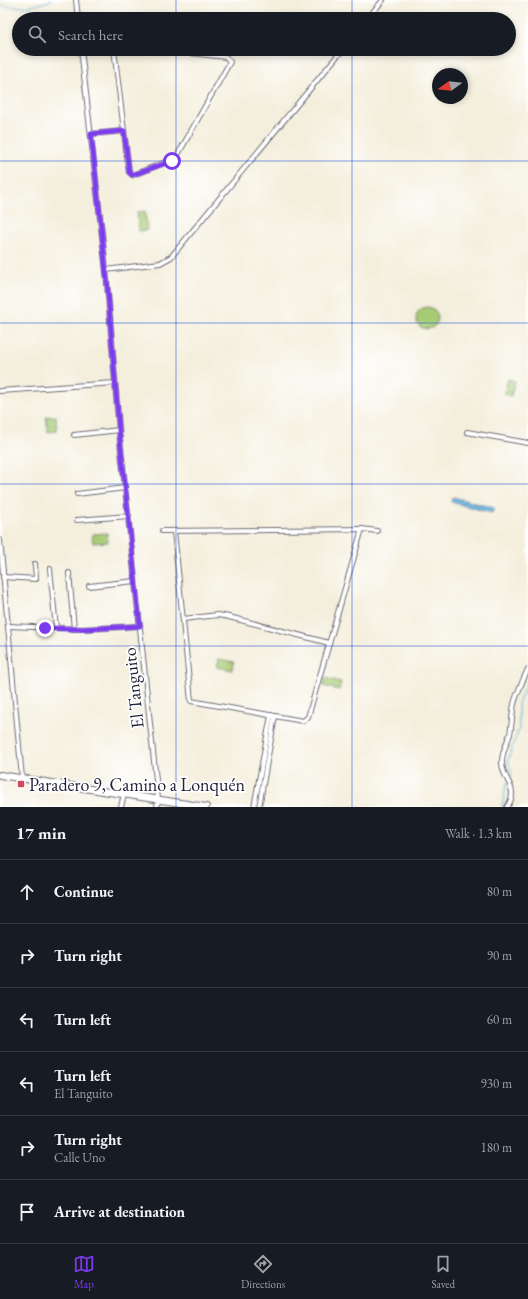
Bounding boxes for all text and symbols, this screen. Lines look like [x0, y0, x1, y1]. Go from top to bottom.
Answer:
search box [12, 12, 516, 56]
icon: search [26, 23, 48, 45]
text: Search here [58, 25, 123, 44]
north arrow [432, 68, 468, 104]
route start [163, 152, 181, 170]
route end [36, 619, 54, 637]
street label: El Tanguito [117, 646, 149, 730]
place label: Paradero 9, Camino a Lonquén [29, 773, 245, 796]
marker: Paradero 9, Camino a Lonquén [16, 779, 26, 789]
text: 17 min [16, 822, 66, 844]
text: Walk · 1.3 km [445, 825, 512, 842]
icon: ahead [16, 881, 38, 903]
text: Continue [54, 882, 114, 901]
text: 80 m [487, 883, 512, 900]
icon: right [16, 945, 38, 967]
text: Turn right [54, 946, 122, 965]
text: 90 m [487, 947, 512, 964]
icon: left [16, 1009, 38, 1031]
text: Turn left [54, 1010, 111, 1029]
text: 60 m [487, 1011, 512, 1028]
text: Turn left [54, 1066, 111, 1085]
icon: left [16, 1073, 38, 1095]
text: 930 m [481, 1075, 512, 1092]
text: El Tanguito [54, 1085, 113, 1102]
text: Turn right [54, 1130, 122, 1149]
icon: right [16, 1137, 38, 1159]
text: 180 m [481, 1139, 512, 1156]
text: Calle Uno [54, 1149, 105, 1166]
icon: arrive [16, 1201, 38, 1223]
text: Arrive at destination [54, 1202, 185, 1221]
tab: Map [73, 1253, 95, 1291]
tab: Directions [241, 1253, 285, 1291]
tab: Saved [431, 1253, 455, 1291]

